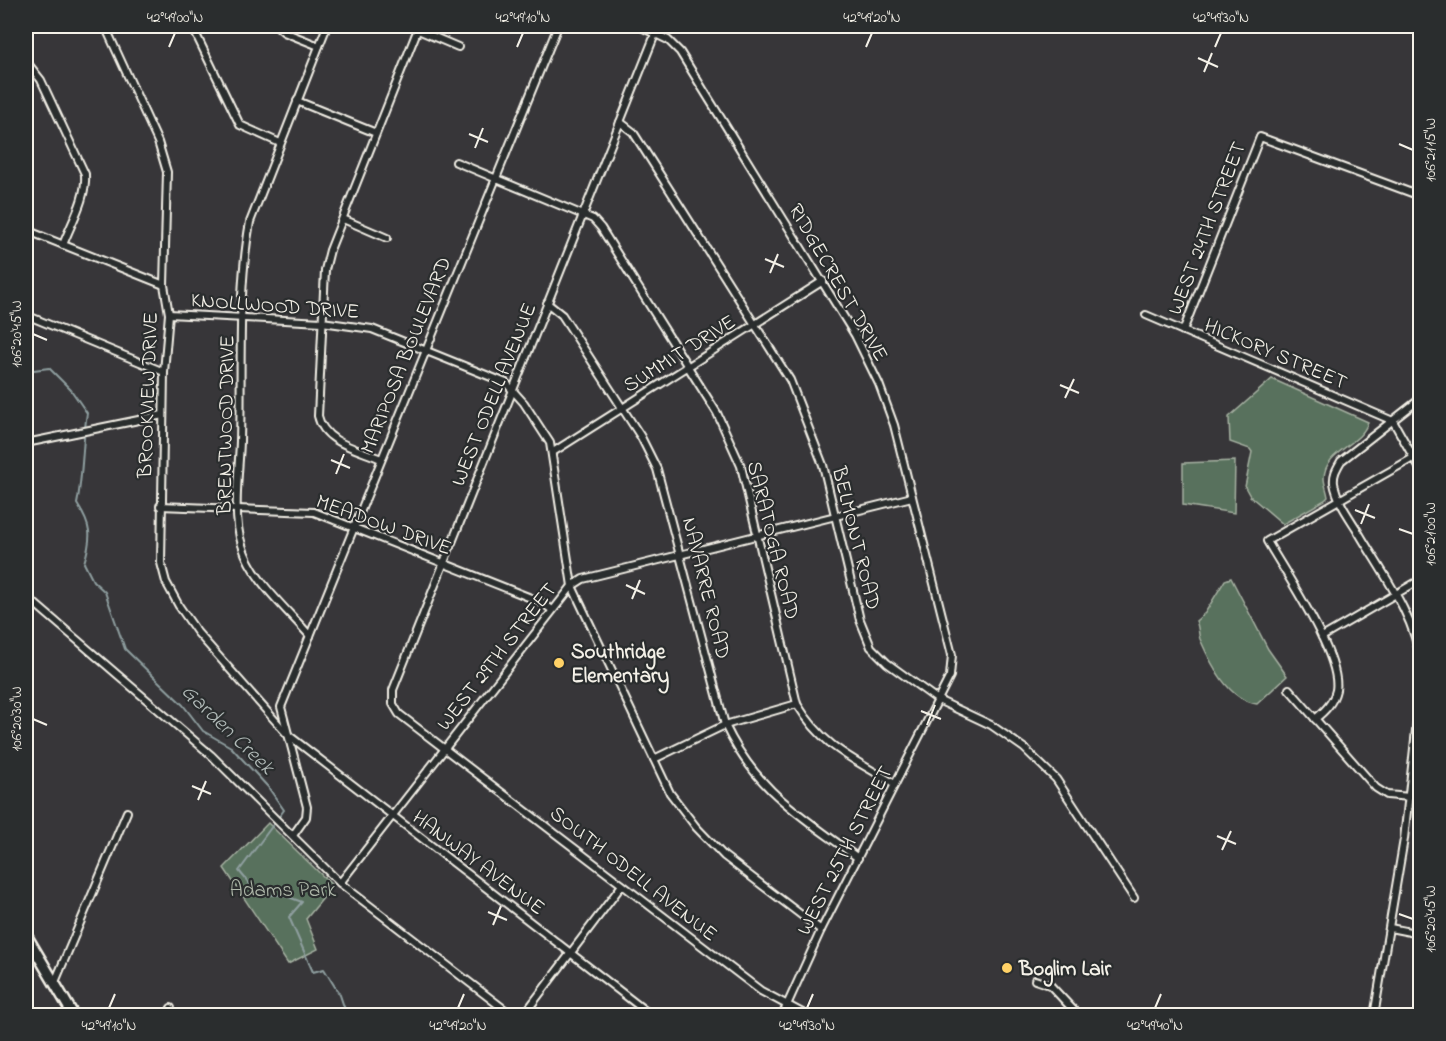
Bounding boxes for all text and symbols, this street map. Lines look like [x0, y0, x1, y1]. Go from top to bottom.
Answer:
text: 42°49'00"N [147, 7, 203, 29]
text: 42°49'10"N [496, 7, 550, 29]
text: 42°49'20"N [843, 7, 901, 29]
text: 42°49'30"N [1193, 7, 1249, 29]
text: 106°21'15"W [1420, 118, 1442, 182]
street label: WEST 24TH STREET [1161, 138, 1255, 319]
street label: RIDGECREST DRIVE [780, 199, 895, 367]
street label: MARIPOSA BOULEVARD [354, 253, 460, 459]
street label: KNOLLWOOD DRIVE [190, 286, 360, 328]
street label: WEST ODELL AVENUE [444, 299, 545, 491]
text: 106°20'45"W [6, 300, 28, 368]
street label: SUMMIT DRIVE [618, 308, 742, 401]
street label: HICKORY STREET [1199, 311, 1351, 398]
street label: BROOKVIEW DRIVE [131, 312, 167, 480]
street label: BRENTWOOD DRIVE [210, 335, 244, 516]
street label: SARATOGA ROAD [738, 458, 806, 623]
street label: BELMONT ROAD [823, 463, 887, 613]
street label: MEADOW DRIVE [311, 487, 455, 564]
text: 106°21'00"W [1420, 502, 1442, 566]
street label: NAVARRE ROAD [673, 514, 737, 663]
street label: WEST 29TH STREET [430, 577, 565, 738]
place label: Southridge Elementary [571, 638, 670, 694]
marker: Southridge Elementary [552, 656, 566, 670]
water label: Garden Creek [173, 677, 282, 784]
text: 106°20'30"W [6, 686, 28, 752]
street label: WEST 25TH STREET [790, 761, 901, 941]
street label: SOUTH ODELL AVENUE [543, 799, 723, 950]
street label: HANWAY AVENUE [405, 804, 550, 923]
park label: Adams Park [230, 876, 337, 906]
text: 106°20'45"W [1420, 885, 1442, 953]
place label: Boglim Lair [1018, 955, 1111, 987]
marker: Boglim Lair [1000, 961, 1014, 975]
text: 42°49'10"N [82, 1015, 136, 1037]
text: 42°49'20"N [429, 1015, 487, 1037]
text: 42°49'30"N [779, 1015, 835, 1037]
text: 42°49'40"N [1127, 1015, 1183, 1037]

